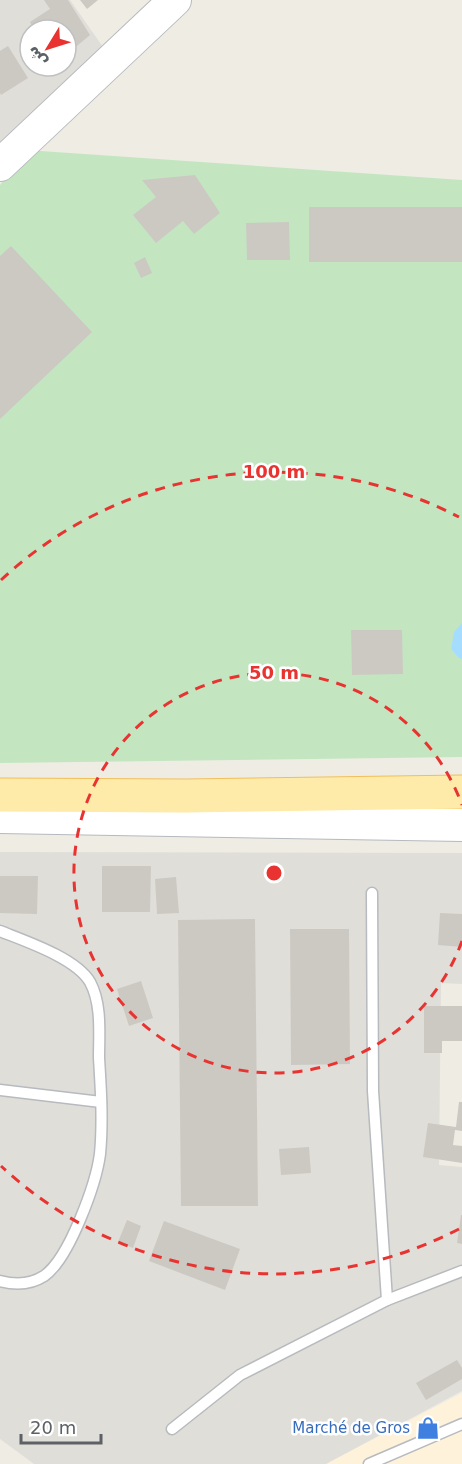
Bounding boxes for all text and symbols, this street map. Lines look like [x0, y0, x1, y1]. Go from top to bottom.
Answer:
north arrow [18, 18, 78, 78]
text: ش [22, 42, 51, 71]
text: 100 m [243, 461, 305, 482]
text: 50 m [249, 662, 299, 683]
centre of rings [264, 863, 284, 883]
scale bar [21, 1407, 100, 1445]
shop icon: Marché de Gros [415, 1415, 441, 1441]
text: 20 m [30, 1417, 76, 1438]
place label: Marché de Gros [292, 1419, 410, 1437]

